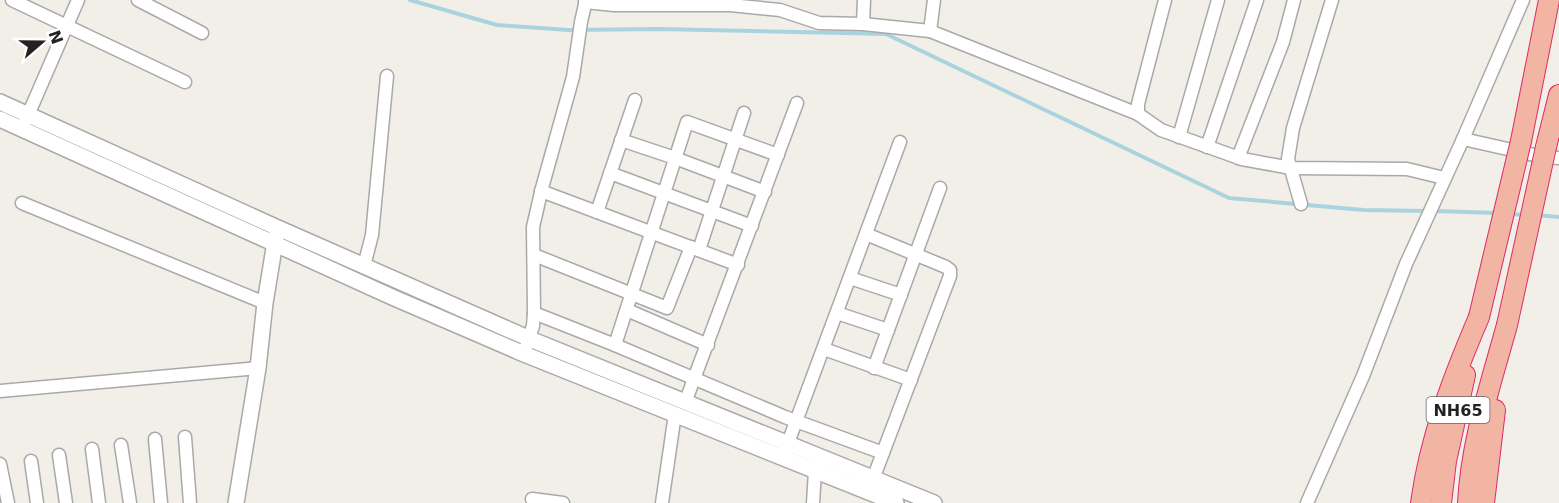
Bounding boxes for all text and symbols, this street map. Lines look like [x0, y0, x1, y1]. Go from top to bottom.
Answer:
north arrow [12, 12, 72, 72]
text: N [44, 27, 67, 47]
road number: NH65 [1426, 397, 1490, 423]

